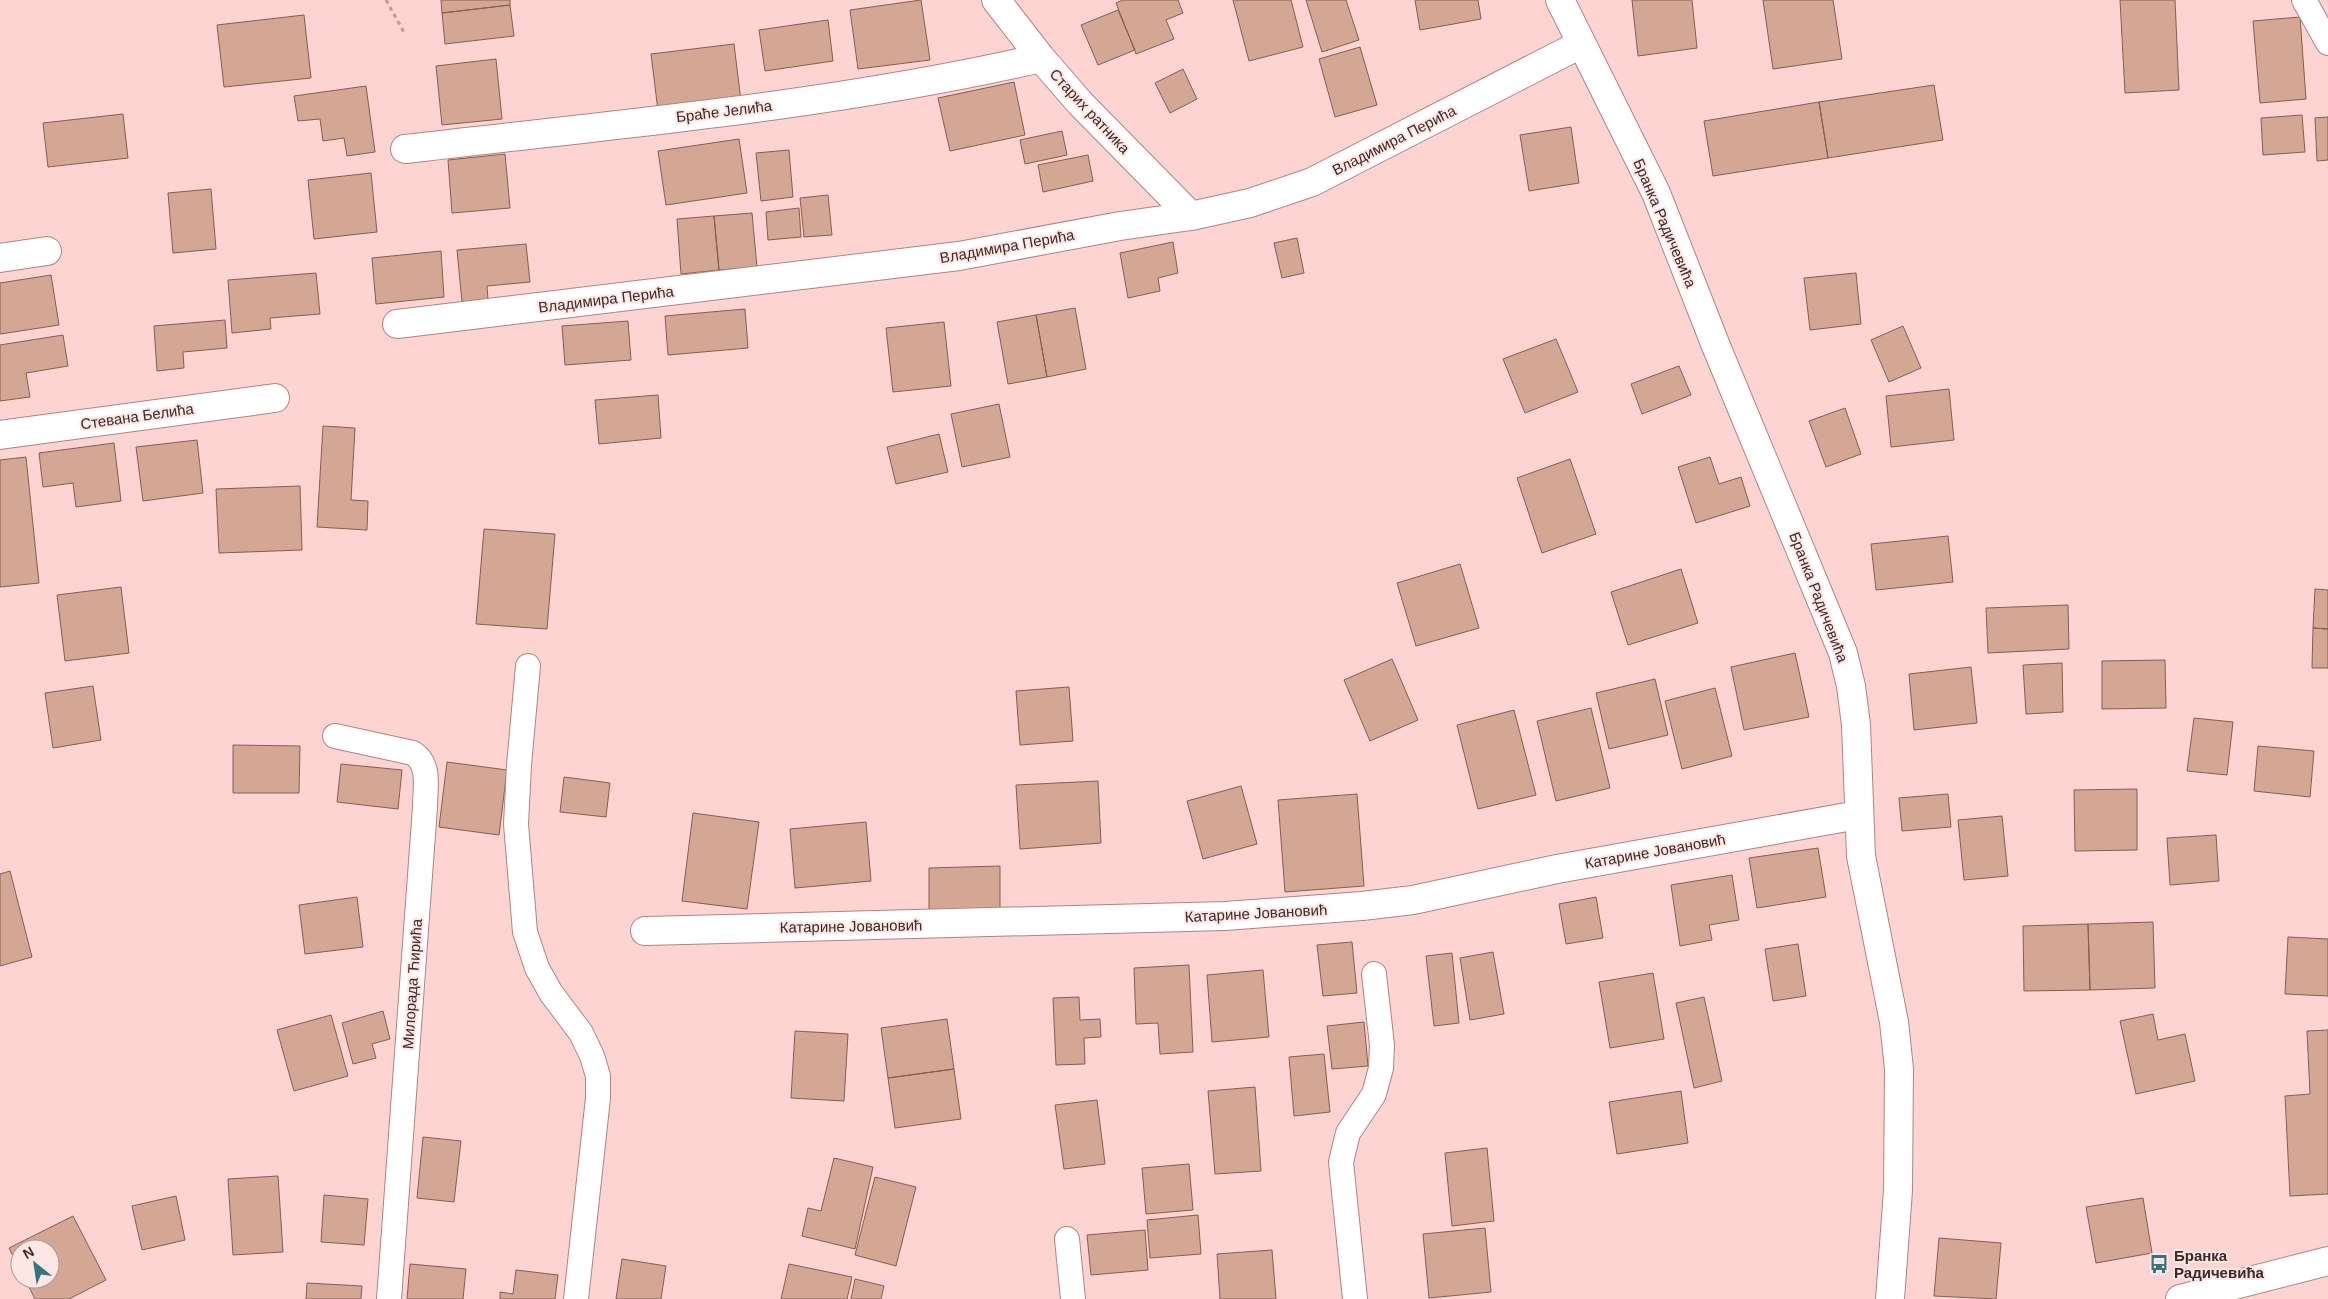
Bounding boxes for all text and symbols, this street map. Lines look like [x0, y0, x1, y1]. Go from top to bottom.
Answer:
street label: Старих ратника [1046, 65, 1134, 157]
street label: Браће Јелића [675, 97, 774, 125]
street label: Владимира Перића [1329, 101, 1459, 179]
street label: Бранка Радичевића [1630, 156, 1700, 291]
street label: Владимира Перића [938, 226, 1076, 266]
street label: Владимира Перића [537, 282, 675, 316]
street label: Стевана Белића [79, 400, 195, 432]
street label: Бранка Радичевића [1786, 529, 1852, 665]
street label: Катарине Јовановић [1583, 830, 1727, 872]
street label: Катарине Јовановић [1184, 901, 1328, 925]
street label: Катарине Јовановић [780, 916, 922, 936]
street label: Милорада Ћирића [399, 918, 425, 1050]
north arrow [10, 1239, 60, 1289]
text: N [20, 1243, 37, 1262]
place label: Бранка Радичевића [2174, 1247, 2265, 1281]
bus stop icon: Бранка Радичевића [2148, 1253, 2170, 1275]

